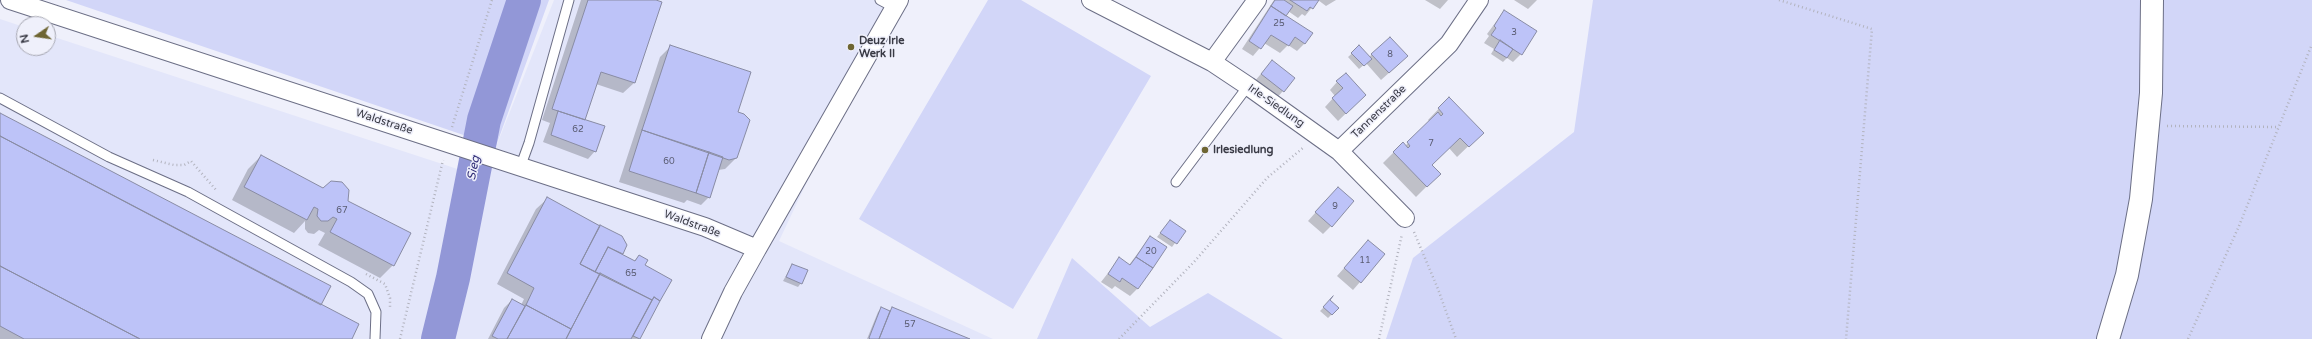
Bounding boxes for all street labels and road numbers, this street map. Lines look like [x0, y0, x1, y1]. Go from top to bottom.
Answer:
street label: Irle-Siedlung [1245, 82, 1307, 130]
street label: Tannenstraße [1349, 83, 1409, 141]
street label: Waldstraße [354, 107, 414, 137]
street label: Waldstraße [662, 208, 722, 240]

